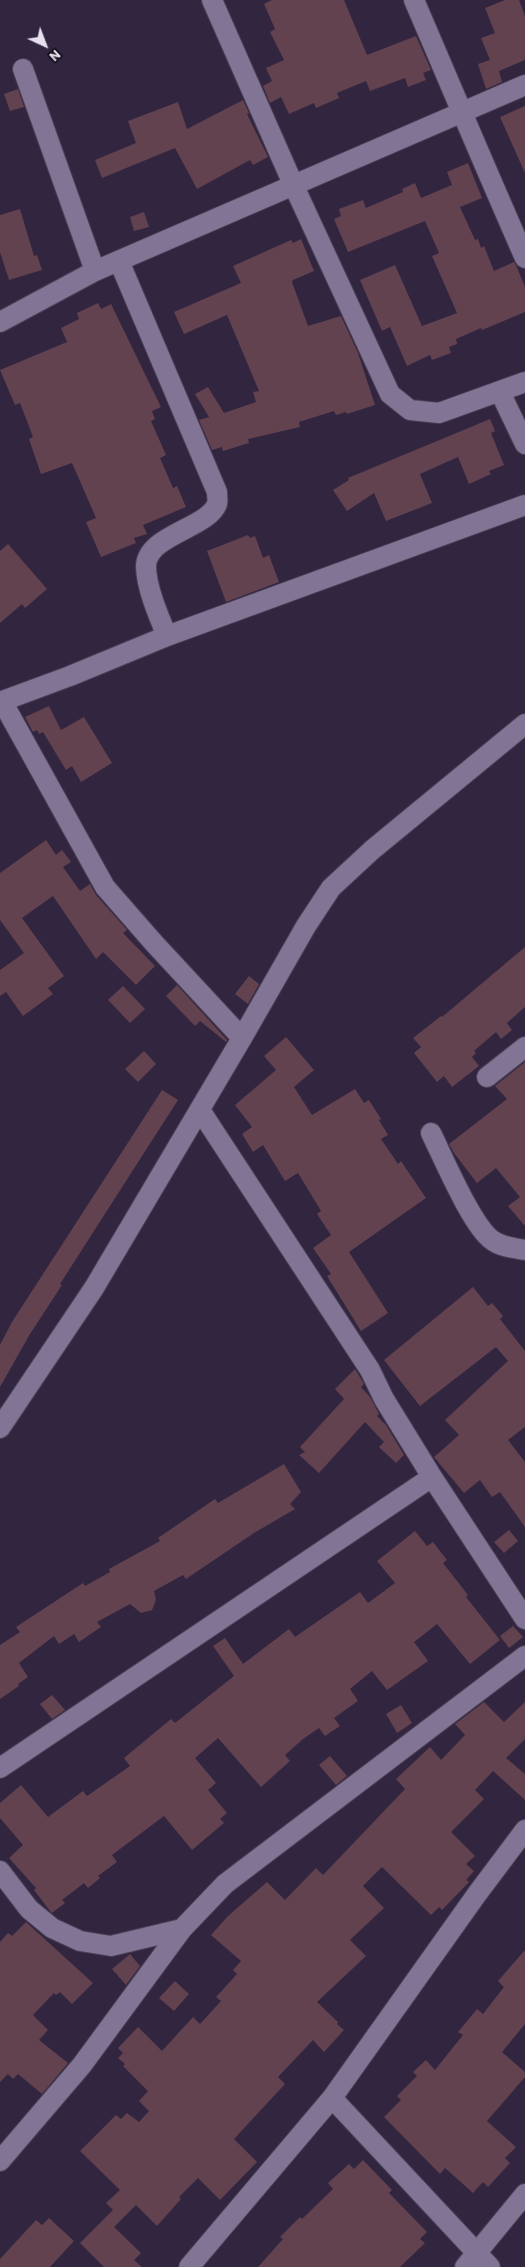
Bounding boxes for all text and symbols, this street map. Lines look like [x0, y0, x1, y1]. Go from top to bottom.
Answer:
north arrow [20, 20, 70, 70]
text: N [46, 47, 65, 66]

